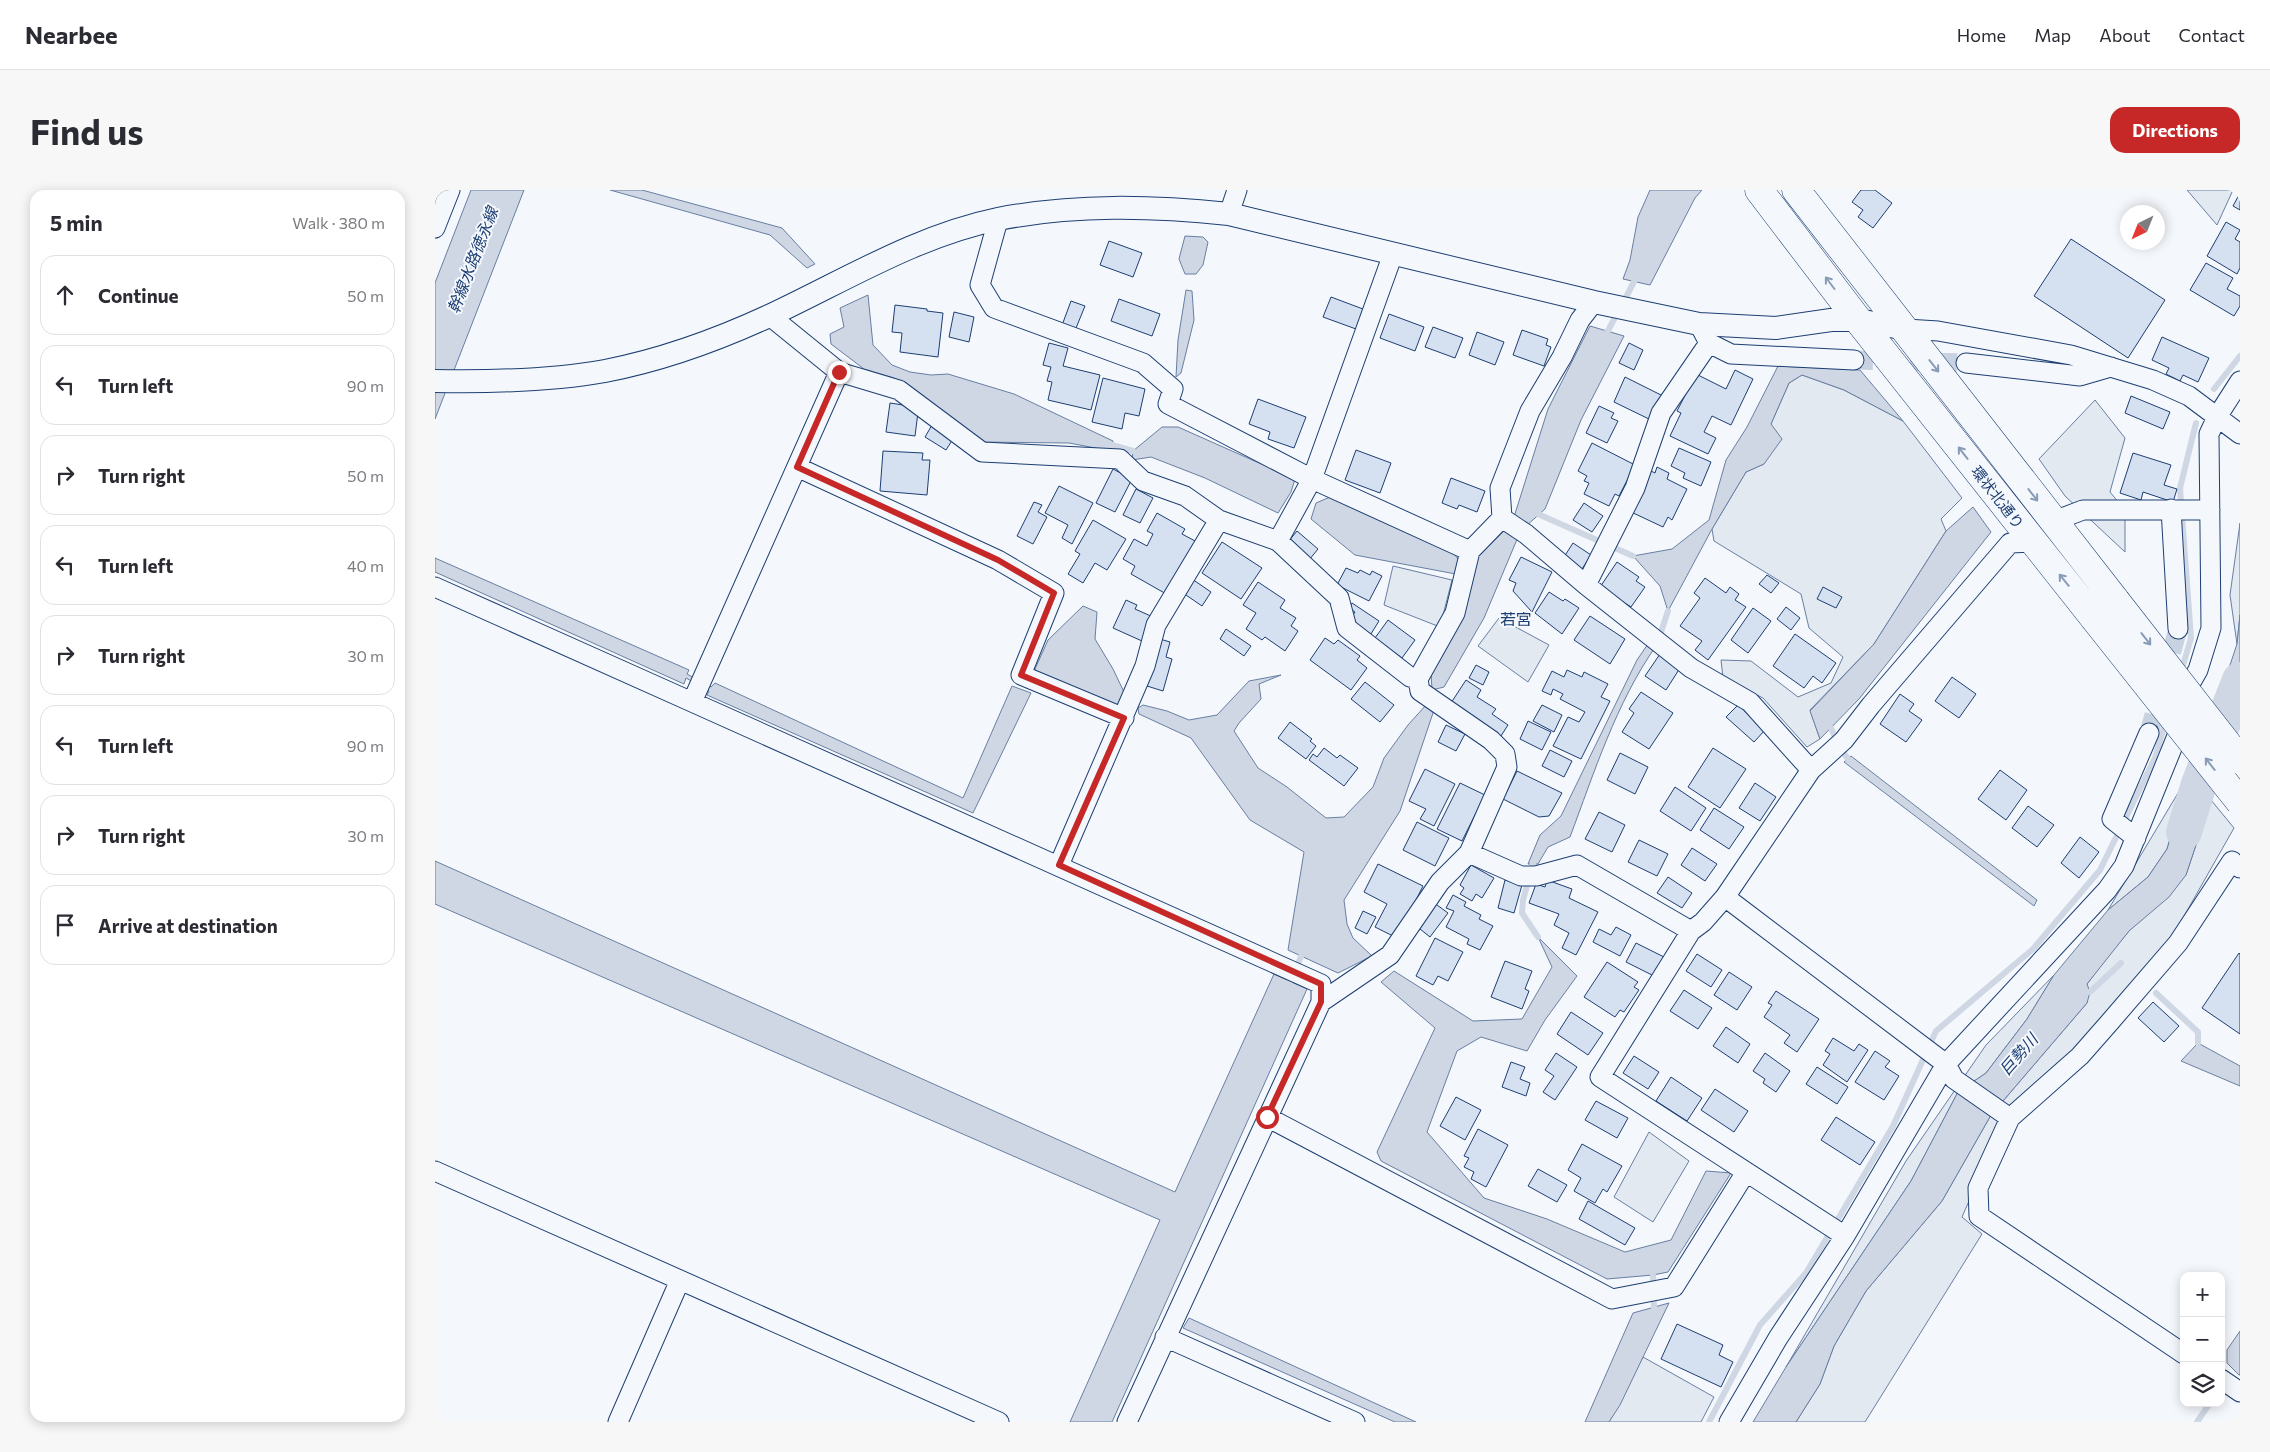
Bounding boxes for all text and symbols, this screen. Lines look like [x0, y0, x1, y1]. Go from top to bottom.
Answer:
text: Nearbee [25, 20, 118, 49]
text: Home [1957, 24, 2006, 46]
text: Map [2034, 24, 2071, 46]
text: About [2099, 24, 2151, 46]
text: Contact [2179, 24, 2245, 46]
button: Directions [2110, 107, 2240, 153]
text: Find us [30, 109, 144, 152]
water label: 幹線水路徳永線 [443, 202, 502, 316]
north arrow [2120, 205, 2165, 250]
text: 5 min [50, 210, 103, 235]
text: Walk · 380 m [292, 213, 385, 232]
one-way arrow [1825, 277, 1836, 290]
icon: ahead [51, 281, 79, 309]
text: Continue [98, 284, 178, 307]
text: 50 m [347, 286, 384, 305]
one-way arrow [1929, 359, 1940, 372]
route end [828, 361, 851, 384]
icon: left [51, 371, 79, 399]
text: Turn left [98, 374, 173, 397]
text: 90 m [347, 376, 384, 395]
one-way arrow [1957, 446, 1968, 459]
icon: right [51, 461, 79, 489]
street label: 環状北通り [1968, 462, 2028, 532]
text: Turn right [98, 464, 185, 487]
text: 50 m [347, 466, 384, 485]
one-way arrow [2028, 488, 2039, 501]
icon: left [51, 551, 79, 579]
text: Turn left [98, 554, 173, 577]
text: 40 m [347, 556, 384, 575]
one-way arrow [2058, 574, 2069, 587]
district label: 若宮 [1500, 609, 1532, 628]
one-way arrow [2140, 632, 2151, 645]
icon: right [51, 641, 79, 669]
text: Turn right [98, 644, 185, 667]
text: 30 m [347, 646, 384, 665]
icon: left [51, 731, 79, 759]
text: Turn left [98, 734, 173, 757]
text: 90 m [347, 736, 384, 755]
one-way arrow [2205, 757, 2216, 770]
icon: right [51, 821, 79, 849]
text: Turn right [98, 824, 185, 847]
text: 30 m [347, 826, 384, 845]
icon: arrive [51, 911, 79, 939]
text: Arrive at destination [98, 914, 278, 937]
water label: 巨勢川 [1995, 1028, 2042, 1078]
route start [1256, 1106, 1279, 1129]
map controls [2180, 1272, 2225, 1407]
button: + [2180, 1272, 2225, 1317]
button: − [2180, 1317, 2225, 1362]
button: layers [2180, 1362, 2225, 1407]

